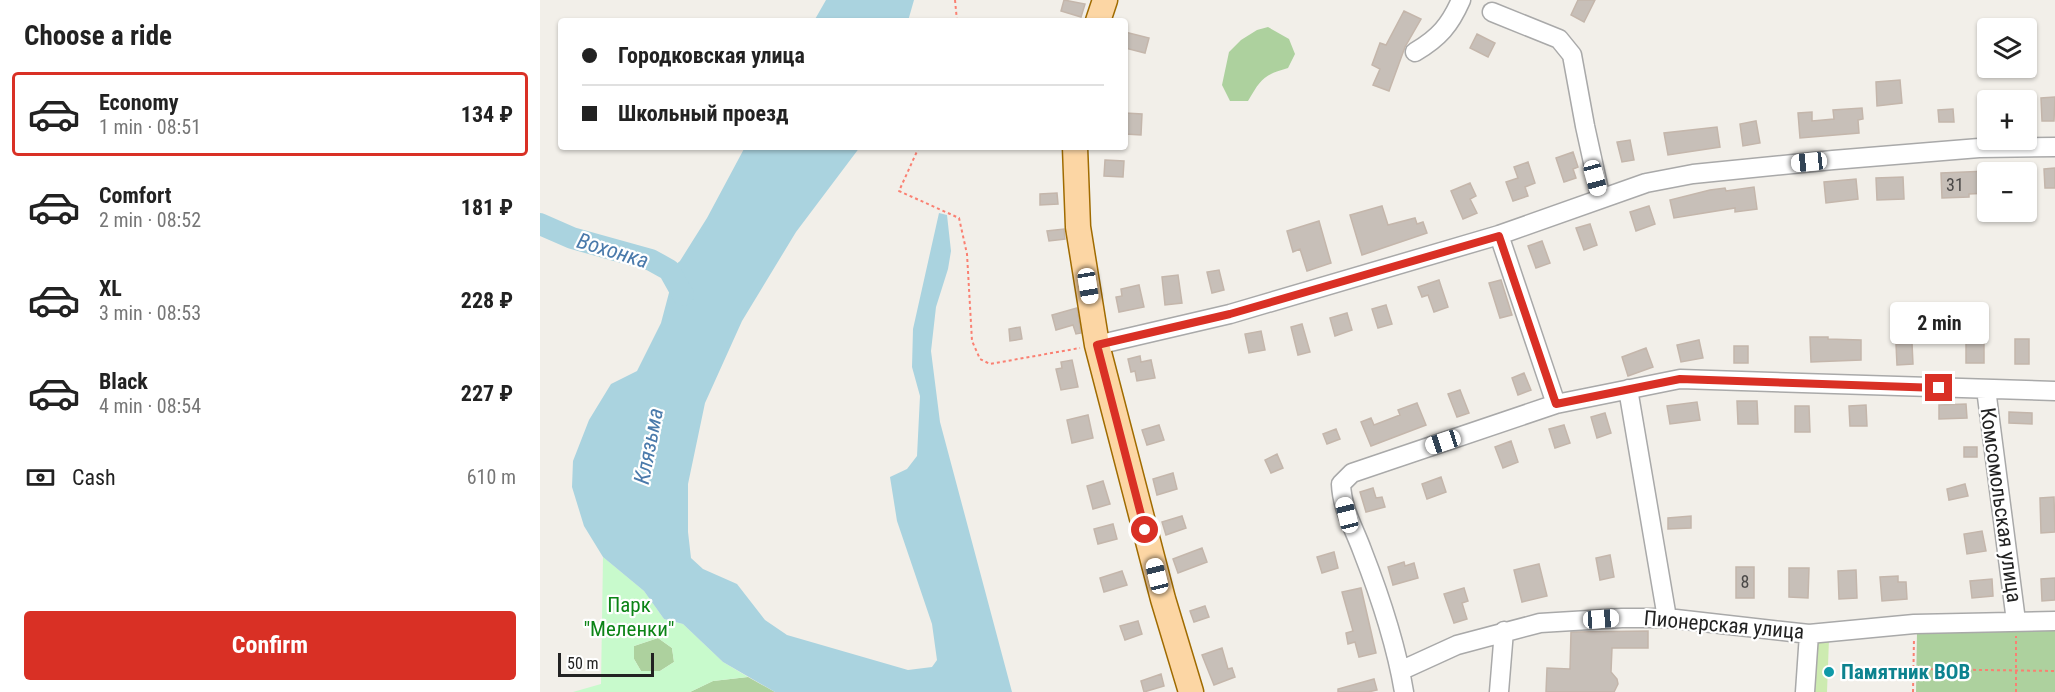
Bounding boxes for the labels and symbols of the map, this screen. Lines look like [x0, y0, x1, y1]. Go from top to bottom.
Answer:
car [1790, 151, 1828, 173]
car [1582, 158, 1608, 198]
house number: 31 [1946, 174, 1964, 195]
water label: Вохонка [574, 228, 652, 273]
car [1076, 267, 1100, 305]
callout: 2 min [1890, 301, 1988, 343]
route end [1925, 374, 1952, 401]
water label: Клязьма [629, 406, 668, 486]
street label: Комсомольская улица [1975, 406, 2027, 604]
car [1423, 428, 1463, 456]
car [1334, 495, 1360, 535]
route start [1131, 516, 1158, 543]
car [1144, 556, 1170, 596]
house number: 8 [1741, 571, 1749, 592]
park label: Парк "Меленки" [583, 593, 675, 641]
street label: Пионерская улица [1643, 606, 1805, 644]
car [1582, 609, 1620, 629]
scale bar [558, 650, 654, 678]
place label: Памятник ВОВ [1841, 660, 1970, 684]
marker: Памятник ВОВ [1822, 665, 1836, 679]

